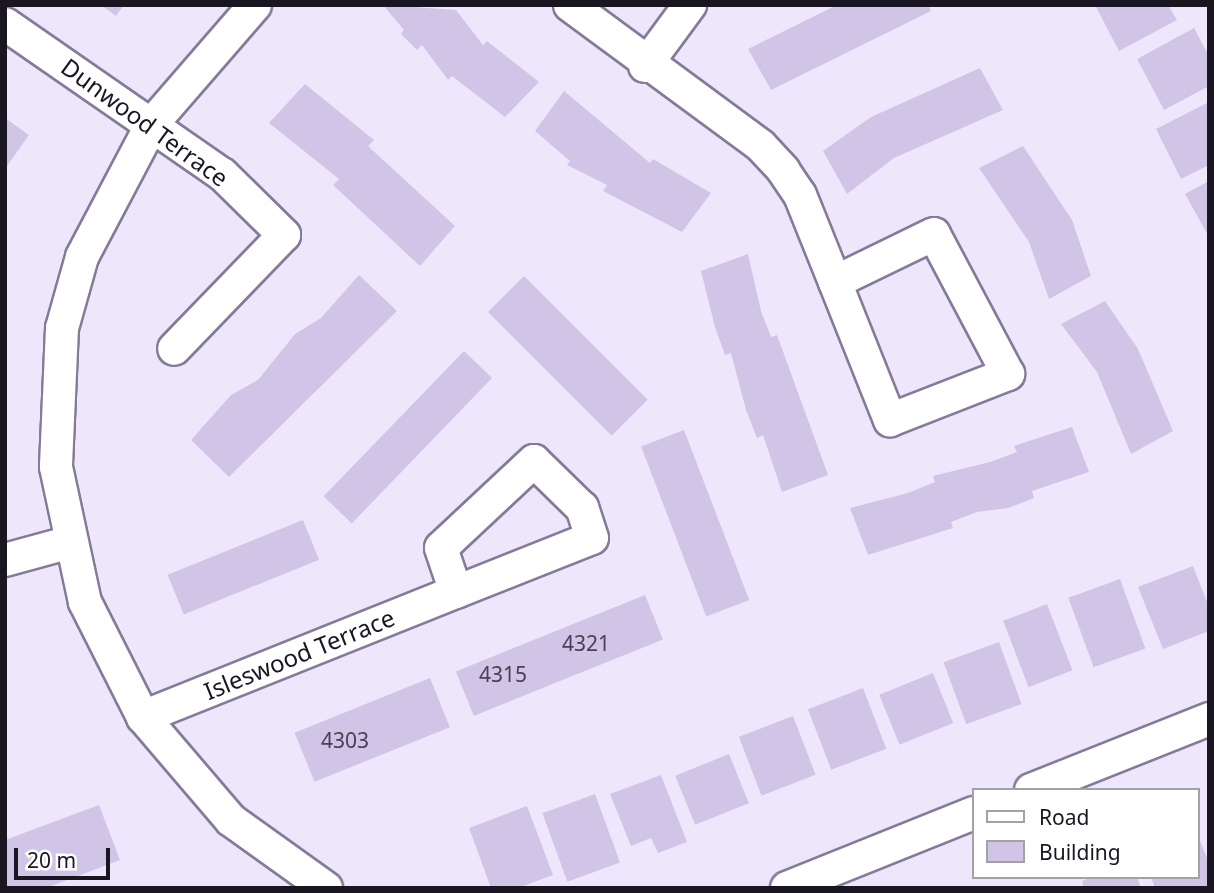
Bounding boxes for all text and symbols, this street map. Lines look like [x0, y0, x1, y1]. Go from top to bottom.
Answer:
street label: Dunwood Terrace [56, 52, 234, 192]
street label: Isleswood Terrace [200, 603, 398, 705]
house number: 4321 [562, 630, 610, 656]
house number: 4315 [479, 661, 527, 687]
house number: 4303 [321, 727, 369, 753]
legend [972, 788, 1200, 879]
text: Road [1039, 803, 1089, 831]
scale bar [18, 834, 114, 878]
text: Building [1039, 838, 1121, 866]
text: 20 m [27, 846, 76, 874]

